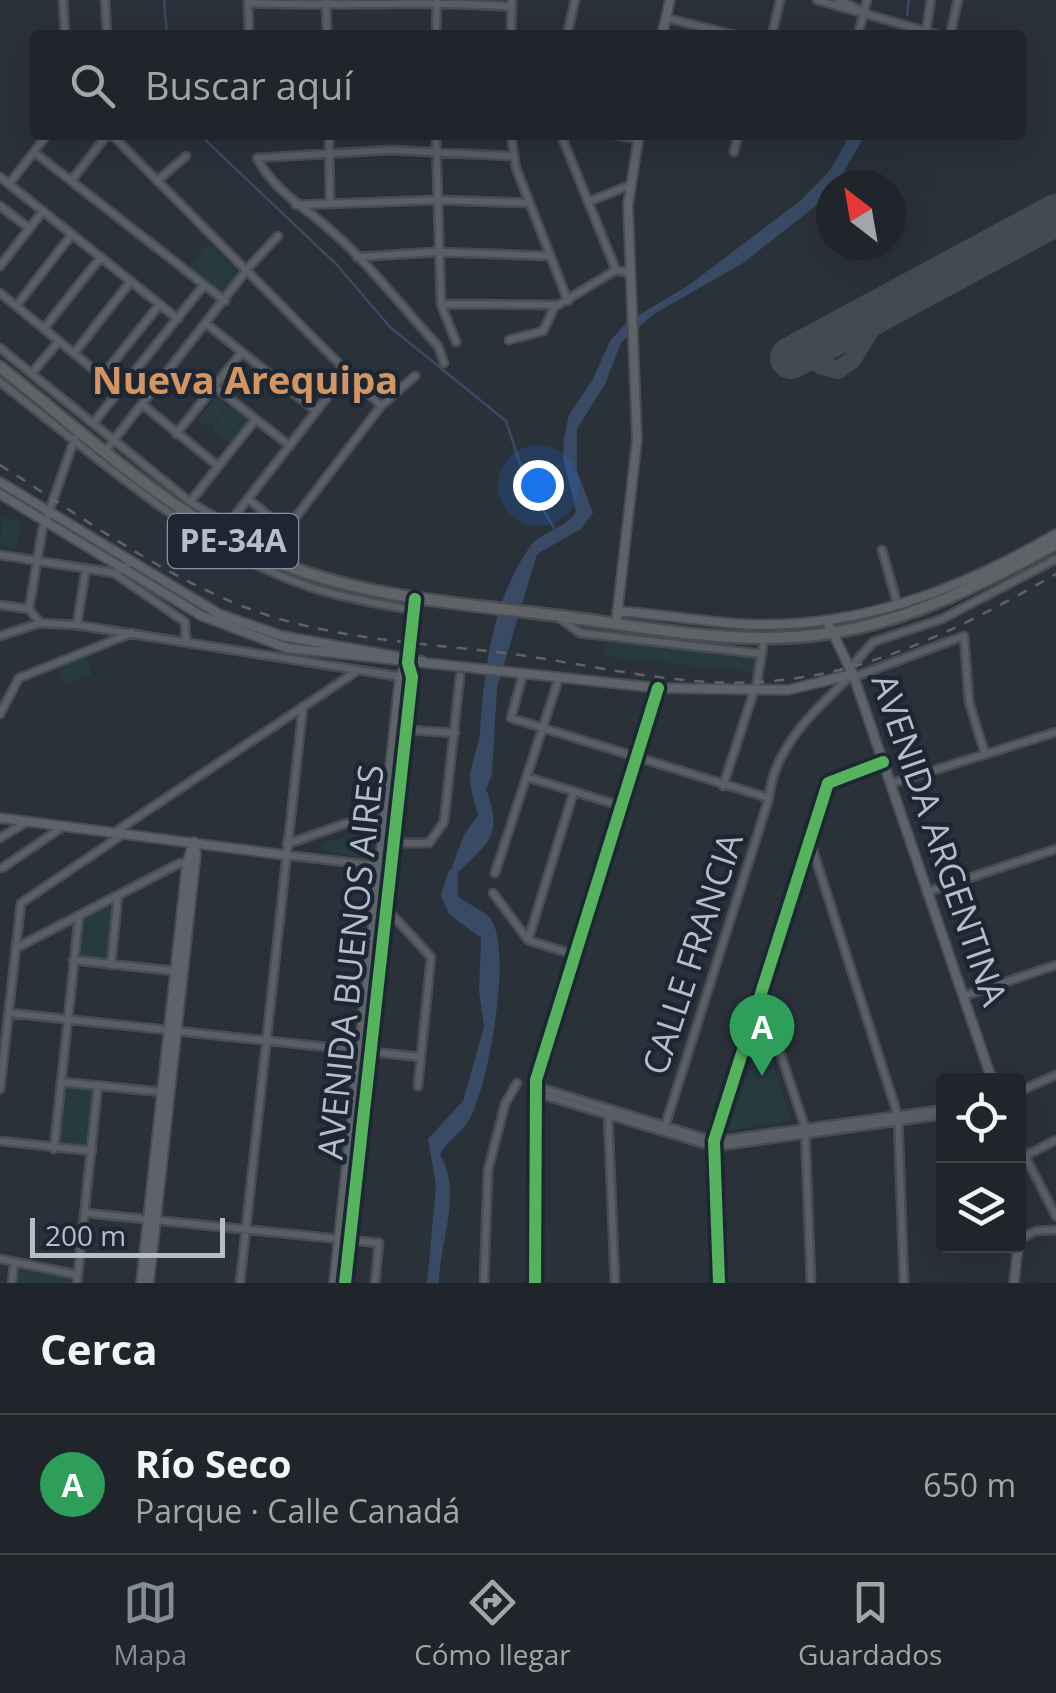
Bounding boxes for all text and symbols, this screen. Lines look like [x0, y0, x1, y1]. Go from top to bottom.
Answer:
search box [30, 30, 1026, 140]
icon: search [65, 58, 120, 113]
text: Buscar aquí [145, 59, 353, 111]
north arrow [816, 170, 906, 260]
district label: Nueva Arequipa [92, 353, 398, 405]
your location [513, 460, 564, 511]
road number: PE-34A [168, 514, 298, 568]
street label: AVENIDA ARGENTINA [862, 667, 1020, 1012]
street label: AVENIDA BUENOS AIRES [305, 762, 394, 1162]
street label: CALLE FRANCIA [630, 826, 753, 1080]
pin: A [730, 994, 794, 1076]
map controls [936, 1073, 1026, 1253]
button: locate [936, 1073, 1026, 1163]
button: layers [936, 1163, 1026, 1253]
scale bar [30, 1213, 225, 1258]
text: 200 m [45, 1216, 126, 1254]
text: Cerca [40, 1320, 158, 1377]
text: Río Seco [135, 1437, 292, 1489]
text: A [61, 1463, 84, 1506]
text: 650 m [923, 1463, 1016, 1506]
text: Parque · Calle Canadá [135, 1489, 460, 1532]
tab: Mapa [114, 1575, 187, 1673]
tab: Cómo llegar [414, 1575, 571, 1673]
tab: Guardados [798, 1575, 942, 1673]

